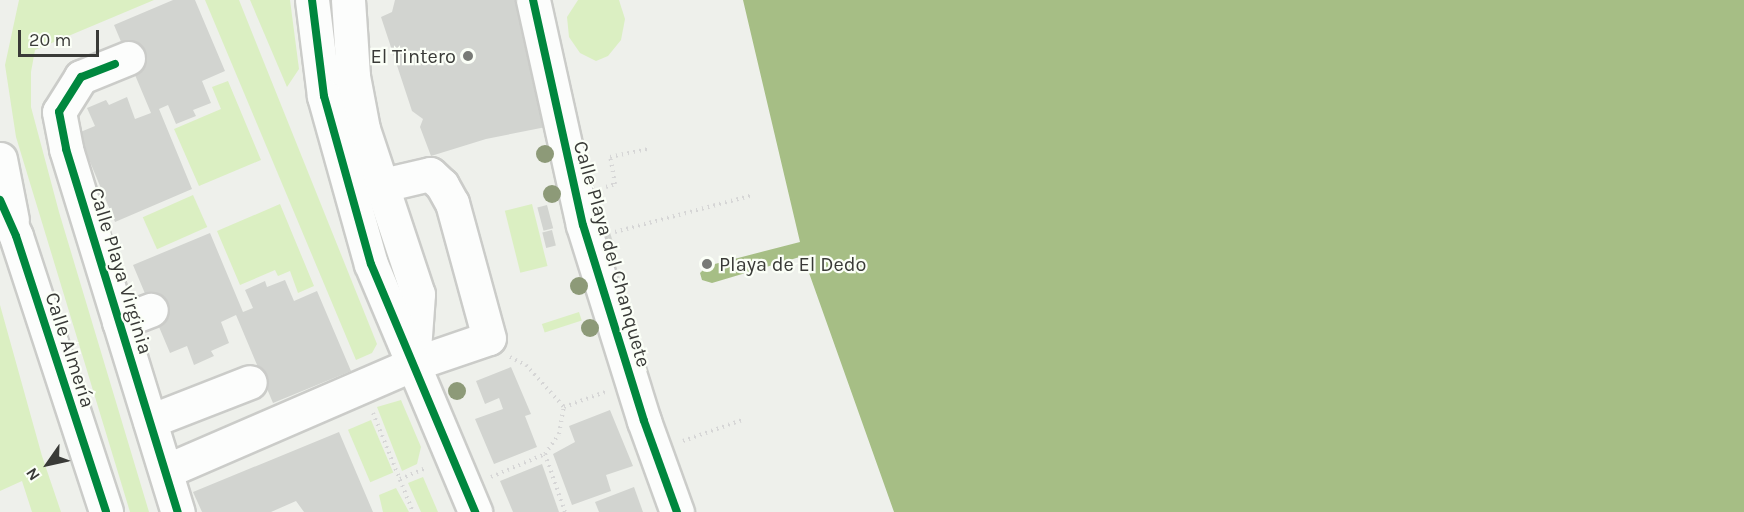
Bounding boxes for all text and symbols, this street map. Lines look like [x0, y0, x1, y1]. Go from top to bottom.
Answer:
scale bar [21, 18, 102, 56]
text: 20 m [29, 29, 71, 51]
place label: El Tintero [370, 44, 456, 68]
marker: El Tintero [461, 49, 475, 63]
street label: Calle Playa del Chanquete [568, 138, 656, 370]
street label: Calle Playa Virginia [84, 185, 158, 357]
place label: Playa de El Dedo [719, 252, 866, 276]
marker: Playa de El Dedo [700, 257, 714, 271]
street label: Calle Almería [40, 289, 100, 411]
north arrow [18, 434, 78, 494]
text: N [22, 464, 44, 484]

